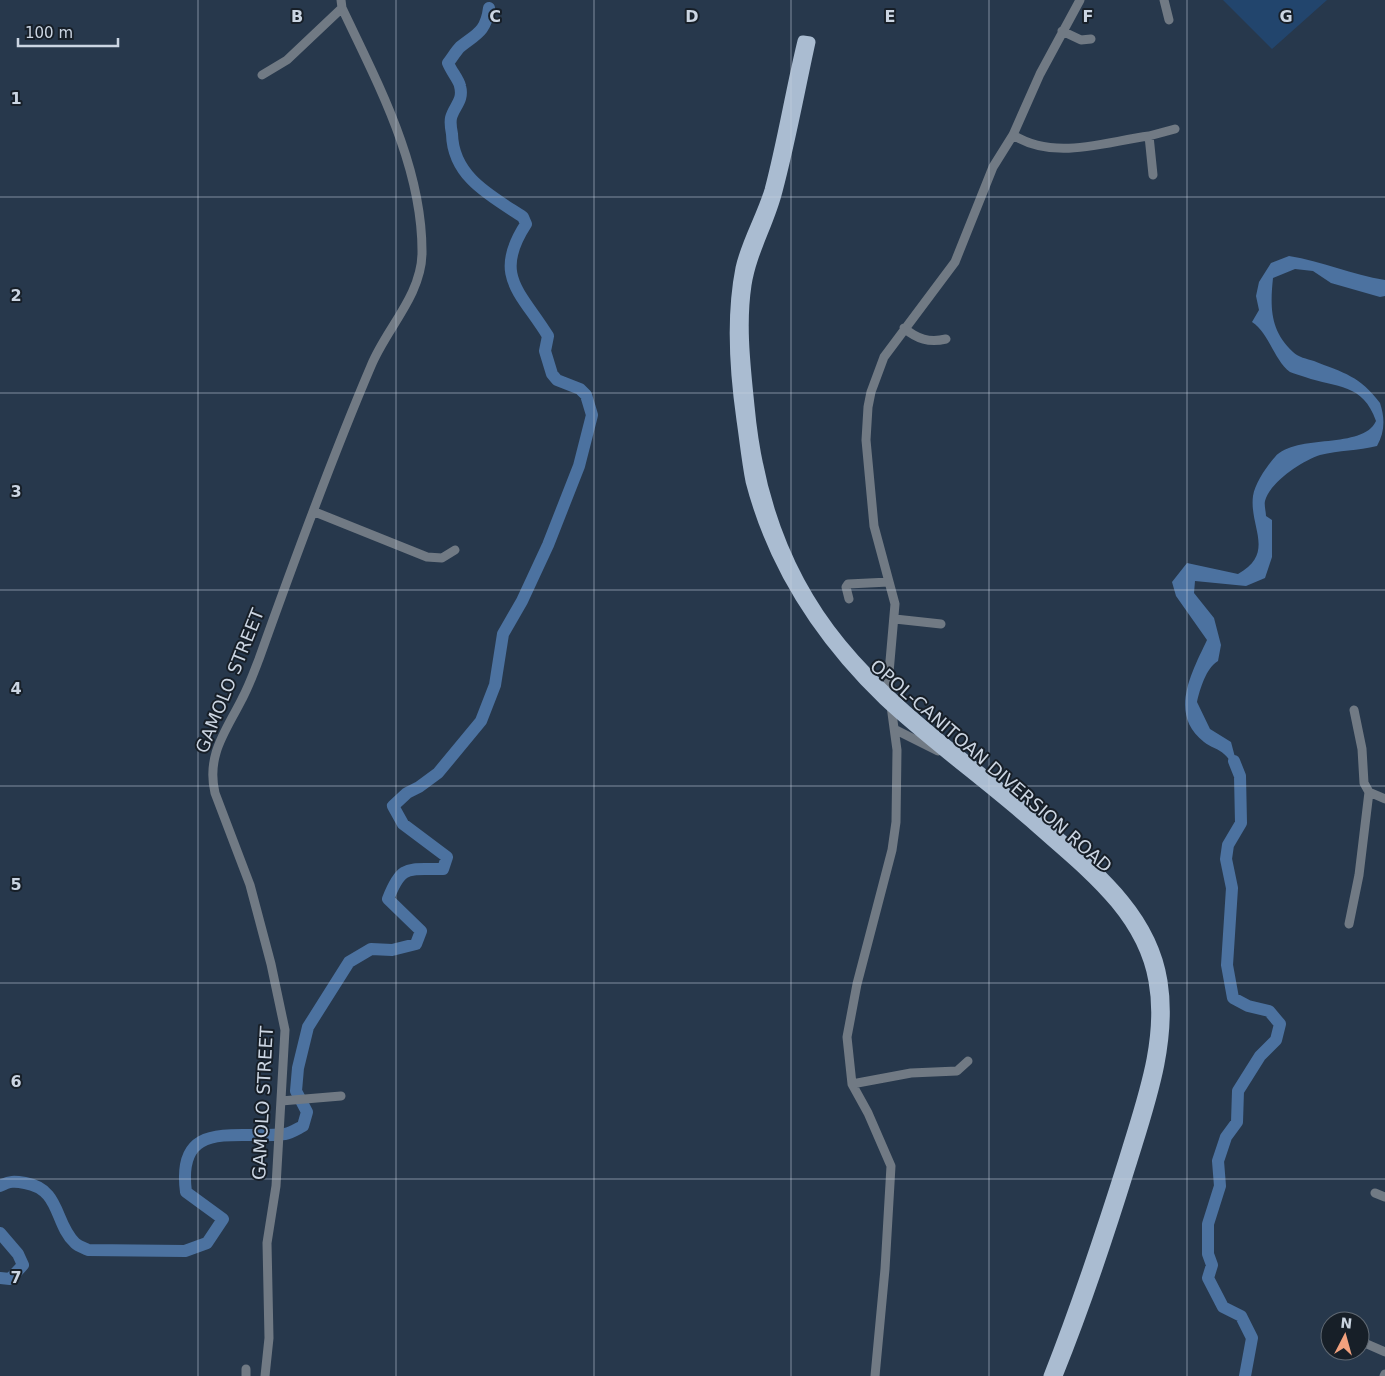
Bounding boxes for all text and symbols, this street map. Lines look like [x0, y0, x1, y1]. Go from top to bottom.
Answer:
text: B [291, 7, 303, 26]
text: C [489, 7, 501, 26]
text: D [685, 7, 699, 26]
text: E [885, 7, 895, 26]
text: F [1083, 7, 1093, 26]
text: G [1279, 7, 1293, 26]
scale bar [18, 15, 118, 47]
text: 100 m [25, 24, 73, 42]
text: 1 [10, 89, 22, 108]
text: 2 [10, 286, 22, 305]
text: 3 [10, 482, 22, 501]
street label: GAMOLO STREET [191, 605, 268, 756]
street label: OPOL-CANITOAN DIVERSION ROAD [866, 655, 1116, 876]
text: 4 [10, 679, 22, 698]
text: 5 [10, 875, 22, 894]
street label: GAMOLO STREET [248, 1025, 277, 1180]
text: 6 [10, 1072, 22, 1091]
text: 7 [10, 1268, 22, 1287]
north arrow [1320, 1311, 1370, 1361]
text: N [1340, 1315, 1353, 1332]

